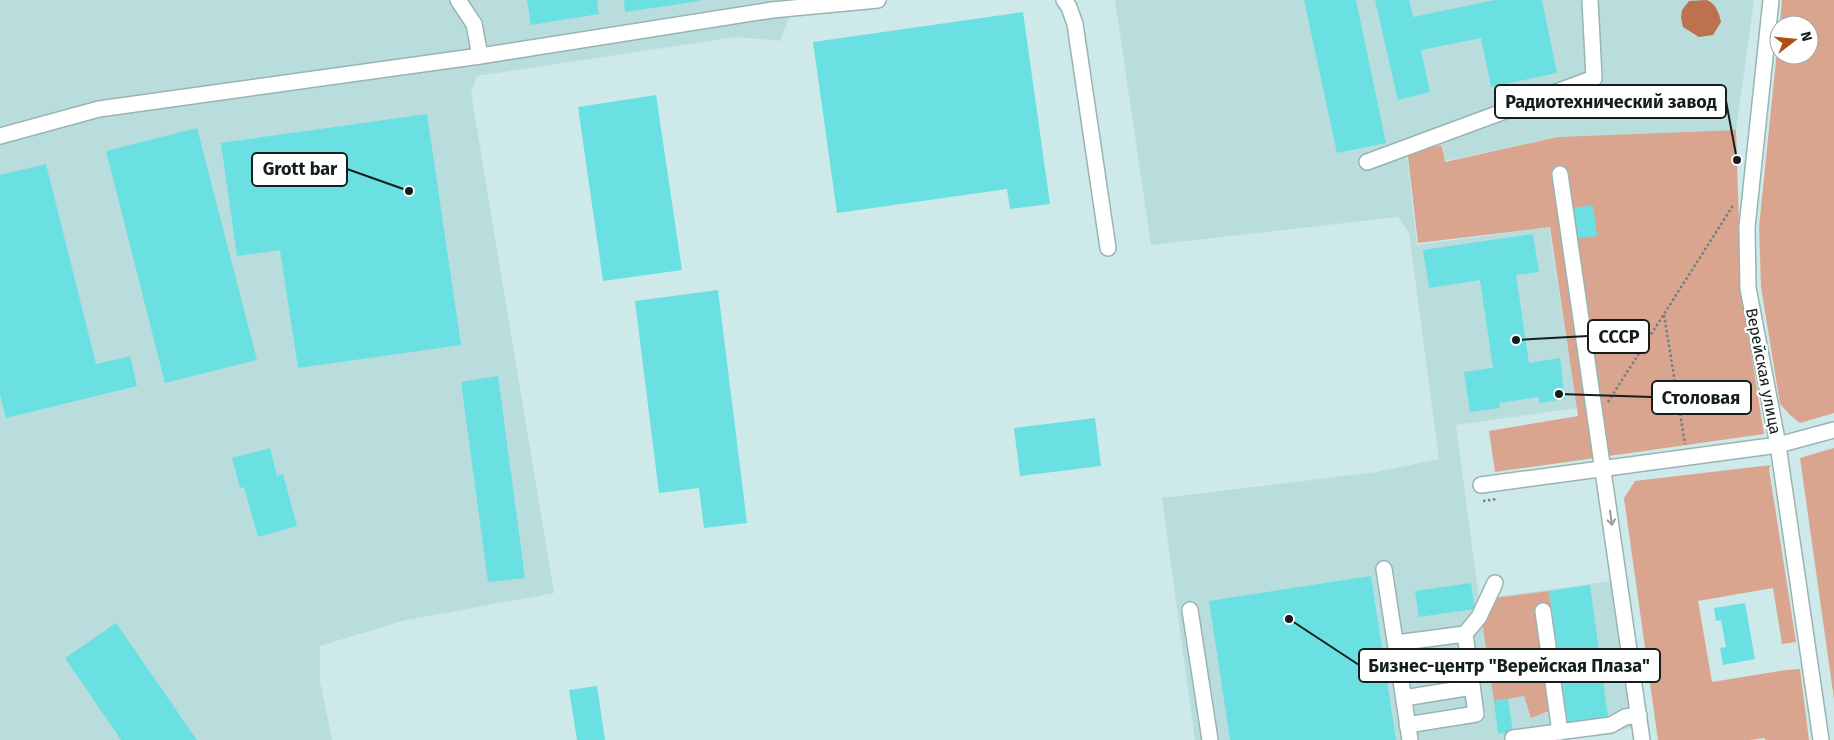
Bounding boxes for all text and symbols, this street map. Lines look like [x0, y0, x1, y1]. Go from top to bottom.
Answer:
north arrow [1769, 15, 1819, 65]
text: N [1797, 30, 1815, 43]
callout: Радиотехнический завод [1495, 85, 1726, 118]
text: Радиотехнический завод [1505, 91, 1717, 113]
callout: Grott bar [252, 153, 347, 186]
text: Grott bar [263, 158, 338, 180]
street label: Верейская улица [1742, 306, 1785, 436]
callout: СССР [1588, 320, 1649, 353]
text: СССР [1598, 326, 1640, 348]
callout: Столовая [1652, 381, 1751, 414]
text: Столовая [1662, 387, 1740, 409]
one-way arrow [1606, 510, 1616, 526]
callout: Бизнес-центр "Верейская Плаза" [1359, 649, 1660, 682]
text: Бизнес-центр "Верейская Плаза" [1368, 655, 1650, 677]

